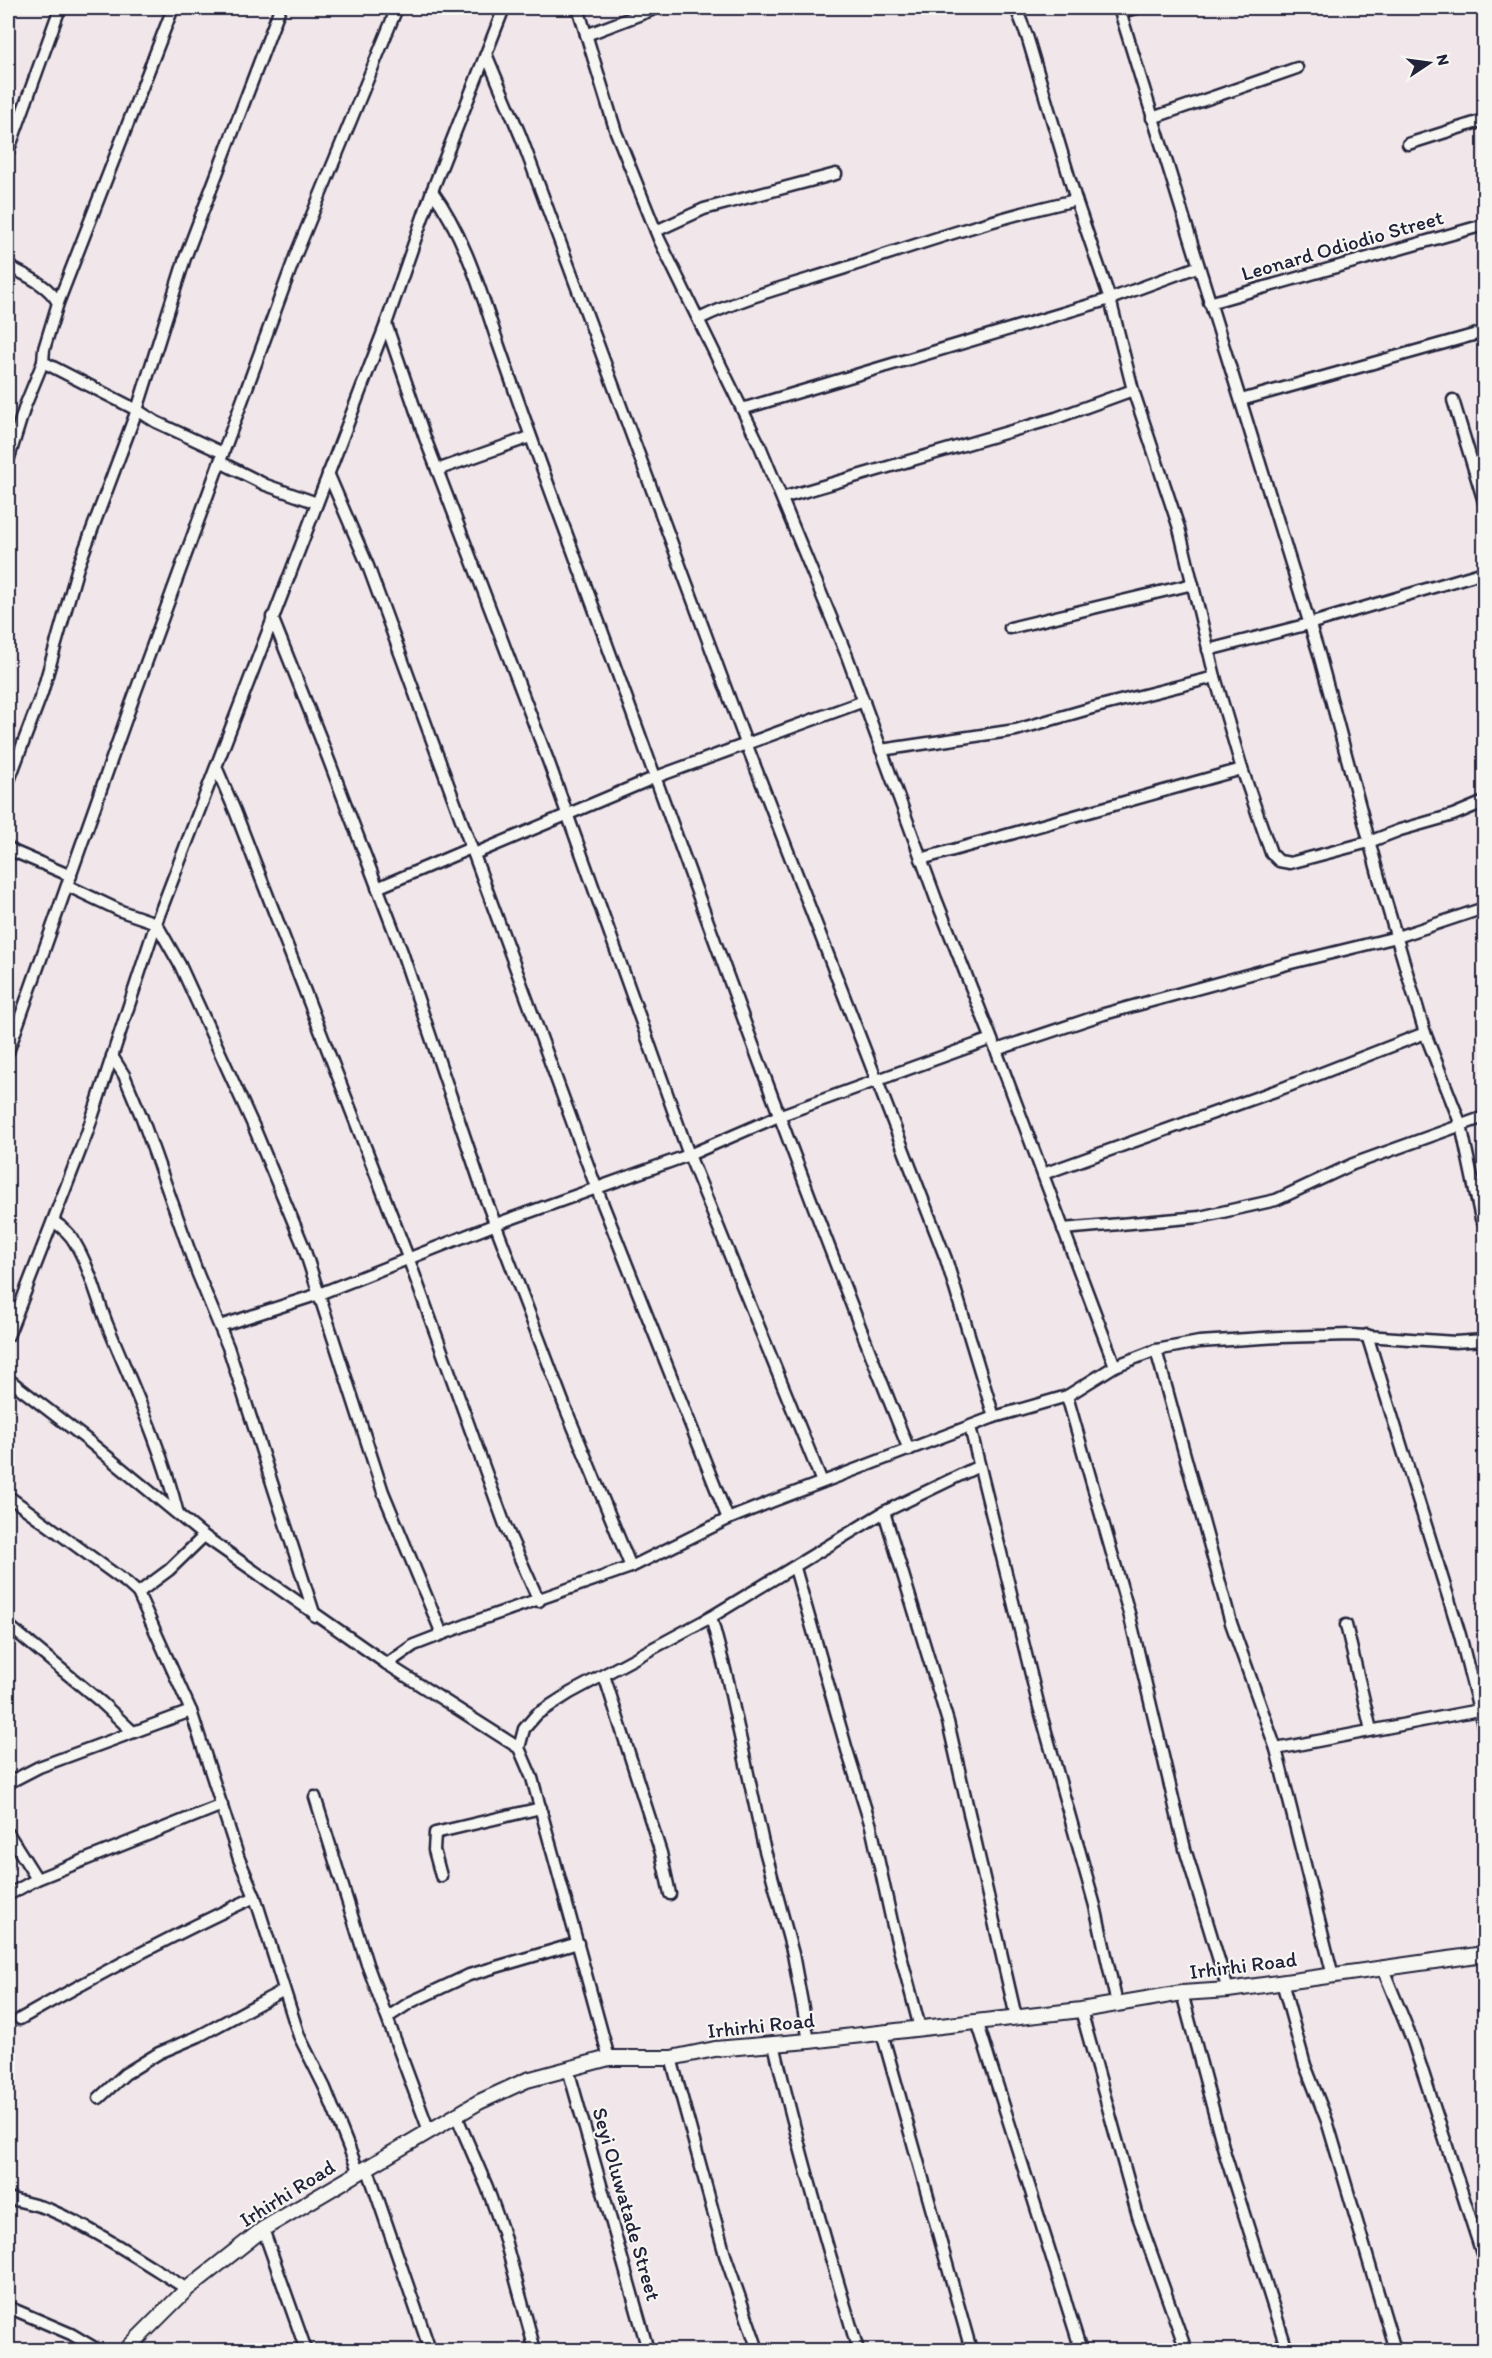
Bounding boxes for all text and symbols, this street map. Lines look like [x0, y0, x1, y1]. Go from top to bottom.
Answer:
north arrow [1399, 33, 1459, 93]
text: N [1433, 52, 1454, 67]
street label: Leonard Odiodio Street [1238, 204, 1446, 286]
street label: Irhirhi Road [1188, 1946, 1298, 1984]
street label: Irhirhi Road [706, 2007, 816, 2043]
street label: Seyi Oluwatade Street [587, 2104, 667, 2304]
street label: Irhirhi Road [235, 2154, 339, 2232]

